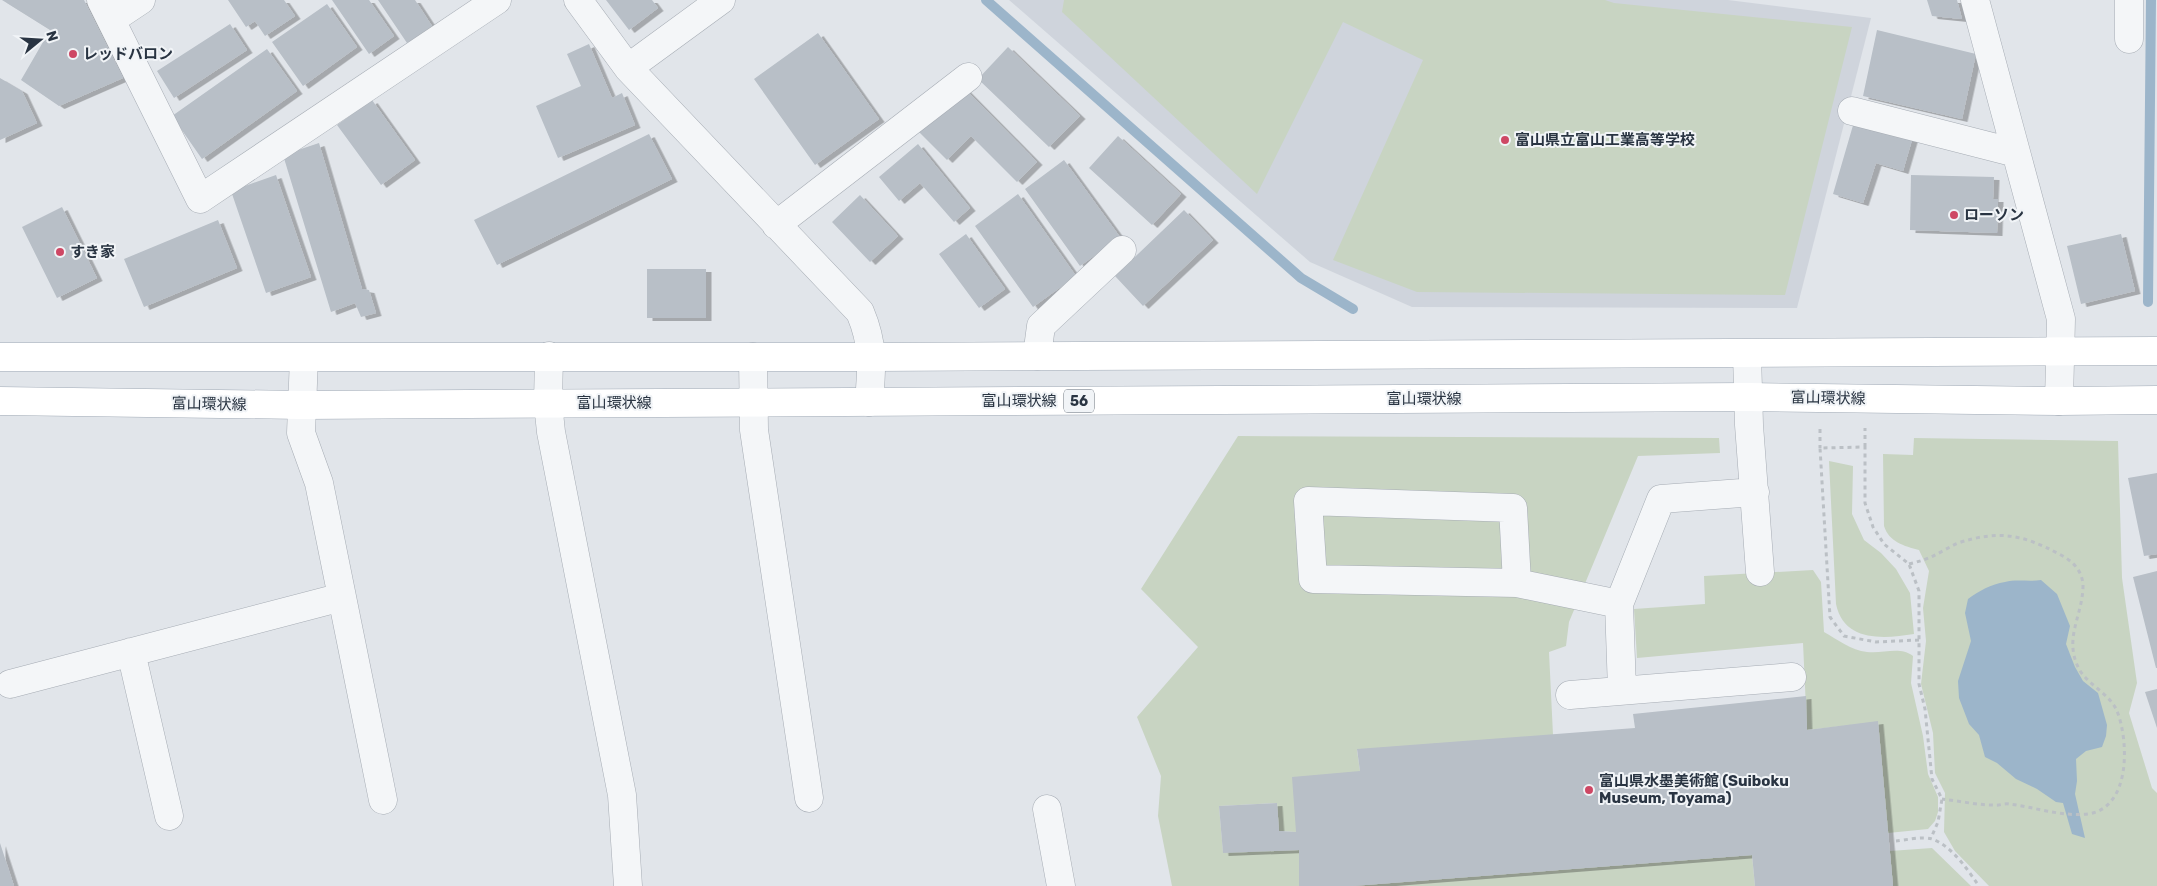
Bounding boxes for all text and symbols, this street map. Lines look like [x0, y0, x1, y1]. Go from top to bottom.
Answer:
north arrow [15, 15, 65, 65]
text: N [42, 29, 62, 44]
place label: レッドバロン [83, 45, 173, 63]
marker: レッドバロン [67, 48, 79, 60]
place label: 富山県立富山工業高等学校 [1515, 131, 1695, 149]
marker: 富山県立富山工業高等学校 [1499, 134, 1511, 146]
place label: ローソン [1964, 206, 2024, 224]
marker: ローソン [1948, 209, 1960, 221]
place label: すき家 [70, 243, 115, 261]
marker: すき家 [54, 246, 66, 258]
street label: 富山環状線 [1790, 388, 1866, 408]
road number: 56 [1064, 390, 1094, 412]
street label: 富山環状線 [1386, 390, 1462, 408]
street label: 富山環状線 [981, 392, 1057, 410]
street label: 富山環状線 [171, 394, 247, 414]
street label: 富山環状線 [576, 394, 652, 412]
place label: 富山県水墨美術館 (Suiboku Museum, Toyama) [1599, 772, 1789, 807]
marker: 富山県水墨美術館 (Suiboku Museum, Toyama) [1583, 784, 1595, 796]

